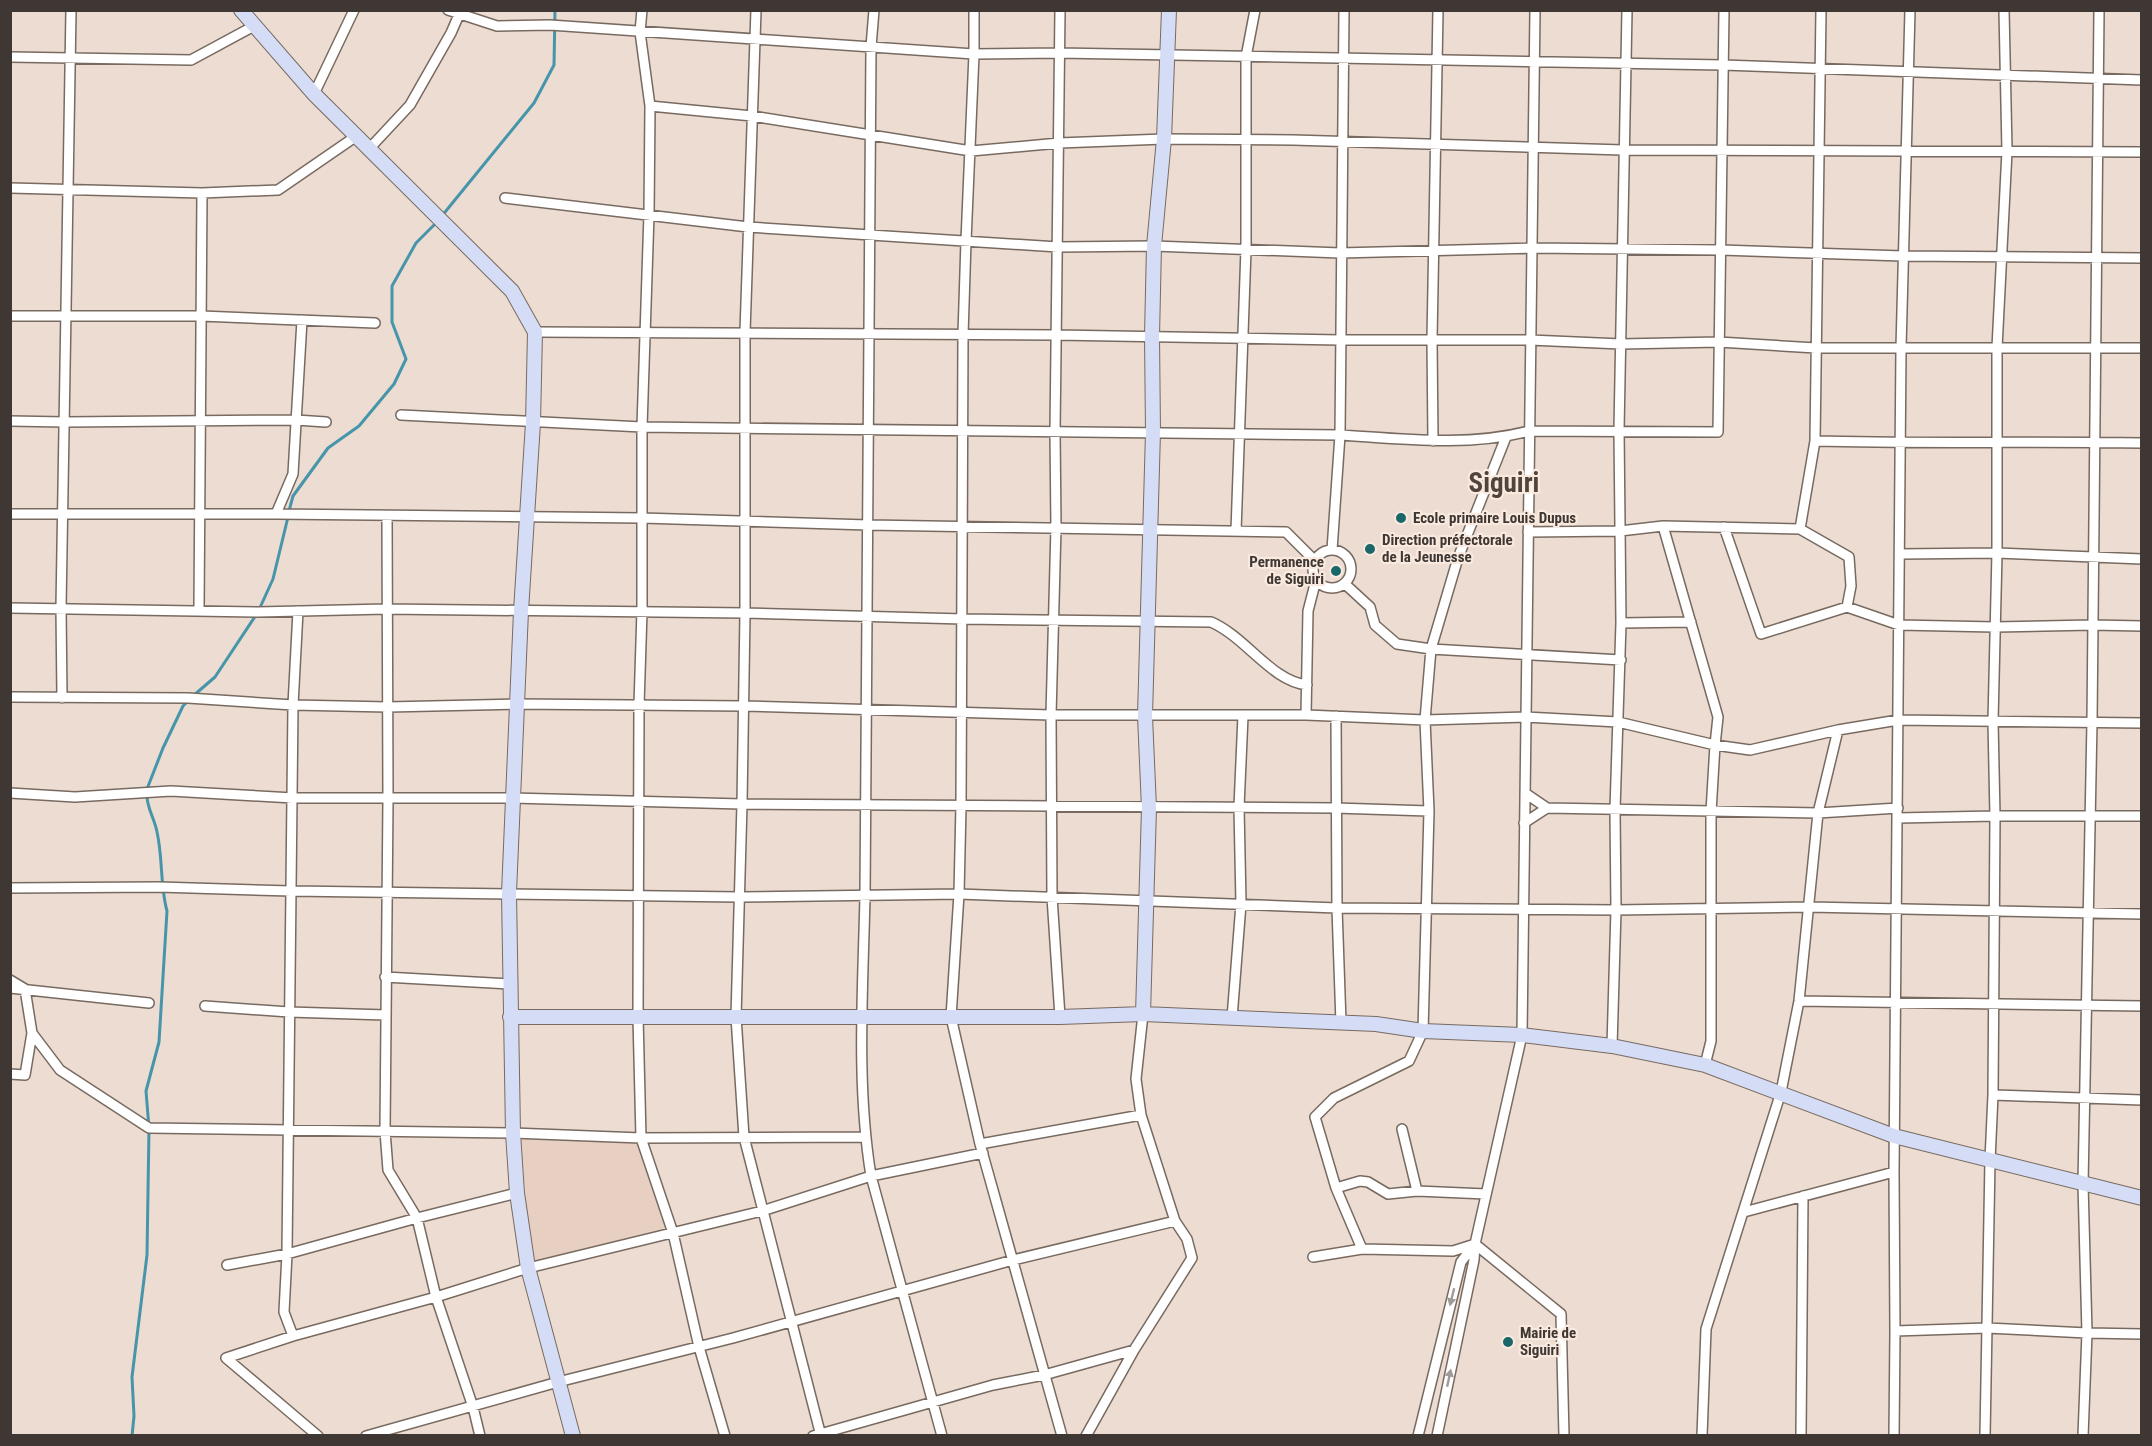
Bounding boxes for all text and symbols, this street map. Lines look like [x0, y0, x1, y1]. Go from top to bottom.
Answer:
district label: Siguiri [1469, 467, 1539, 499]
place label: Ecole primaire Louis Dupus [1413, 509, 1576, 527]
marker: Ecole primaire Louis Dupus [1394, 511, 1408, 525]
place label: Direction préfectorale de la Jeunesse [1382, 531, 1513, 566]
marker: Direction préfectorale de la Jeunesse [1363, 542, 1377, 556]
place label: Permanence de Siguiri [1249, 553, 1324, 588]
marker: Permanence de Siguiri [1329, 564, 1343, 578]
one-way arrow [1447, 1287, 1457, 1306]
place label: Mairie de Siguiri [1520, 1324, 1576, 1359]
marker: Mairie de Siguiri [1501, 1335, 1515, 1349]
one-way arrow [1445, 1369, 1454, 1388]

